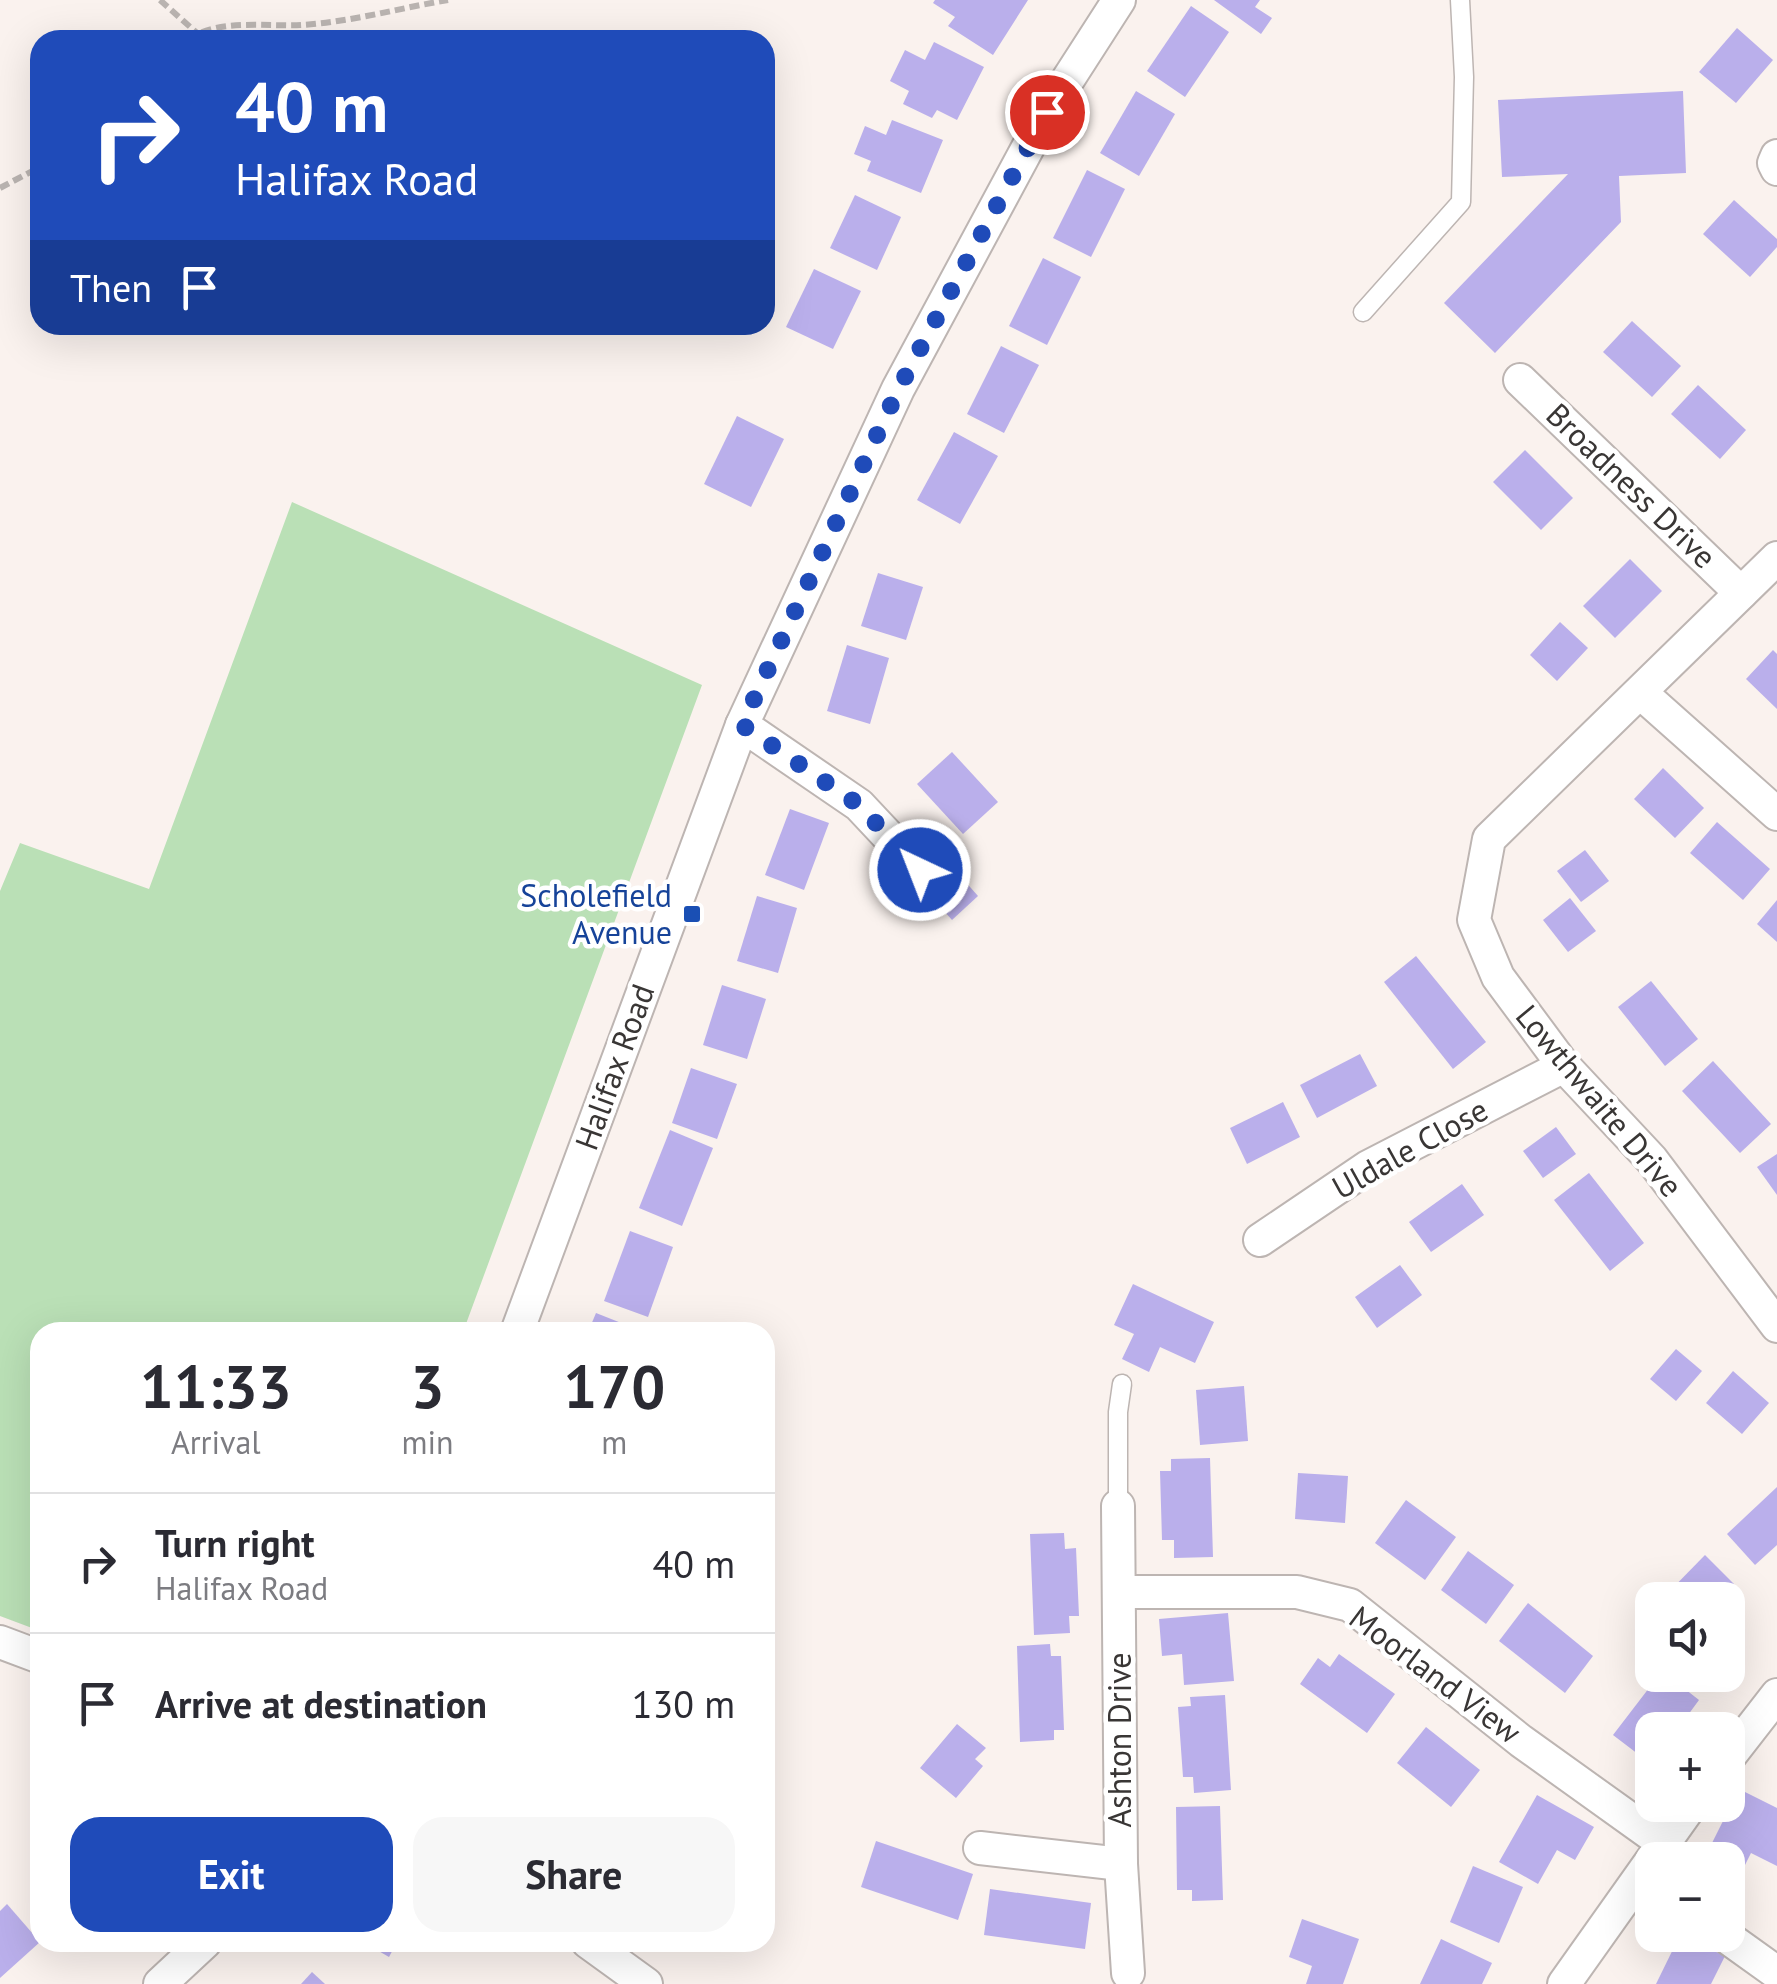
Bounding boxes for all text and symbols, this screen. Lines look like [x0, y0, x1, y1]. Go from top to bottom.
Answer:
text: 40 m [235, 61, 388, 151]
icon: right [70, 70, 200, 200]
pin [1005, 70, 1090, 155]
icon: arrive [1020, 85, 1075, 140]
text: Halifax Road [235, 149, 479, 207]
icon: arrive [172, 260, 227, 315]
text: Then [70, 263, 152, 312]
street label: Broadness Drive [1538, 393, 1726, 577]
position arrow [868, 818, 972, 922]
place label: Scholefield Avenue [520, 874, 672, 953]
marker: Scholefield Avenue [681, 903, 703, 925]
street label: Halifax Road [565, 978, 663, 1155]
street label: Lowthwaite Drive [1507, 996, 1692, 1205]
street label: Uldale Close [1324, 1088, 1495, 1208]
text: 11:33 [140, 1347, 292, 1425]
text: 3 [411, 1347, 445, 1425]
text: 170 [563, 1347, 665, 1425]
text: Arrival [171, 1421, 261, 1463]
text: min [402, 1421, 454, 1463]
text: m [601, 1421, 627, 1463]
text: Turn right [155, 1518, 315, 1567]
icon: right [70, 1536, 125, 1591]
text: 40 m [653, 1539, 735, 1588]
text: Halifax Road [155, 1567, 328, 1609]
map controls [1635, 1582, 1745, 1952]
button: sound [1635, 1582, 1745, 1692]
street label: Moorland View [1341, 1596, 1530, 1753]
street label: Ashton Drive [1098, 1652, 1140, 1828]
icon: arrive [70, 1676, 125, 1731]
text: Arrive at destination [155, 1679, 487, 1728]
text: 130 m [632, 1679, 735, 1728]
button: + [1635, 1712, 1745, 1822]
button: Exit [70, 1817, 393, 1932]
button: Share [413, 1817, 735, 1932]
button: − [1635, 1842, 1745, 1952]

